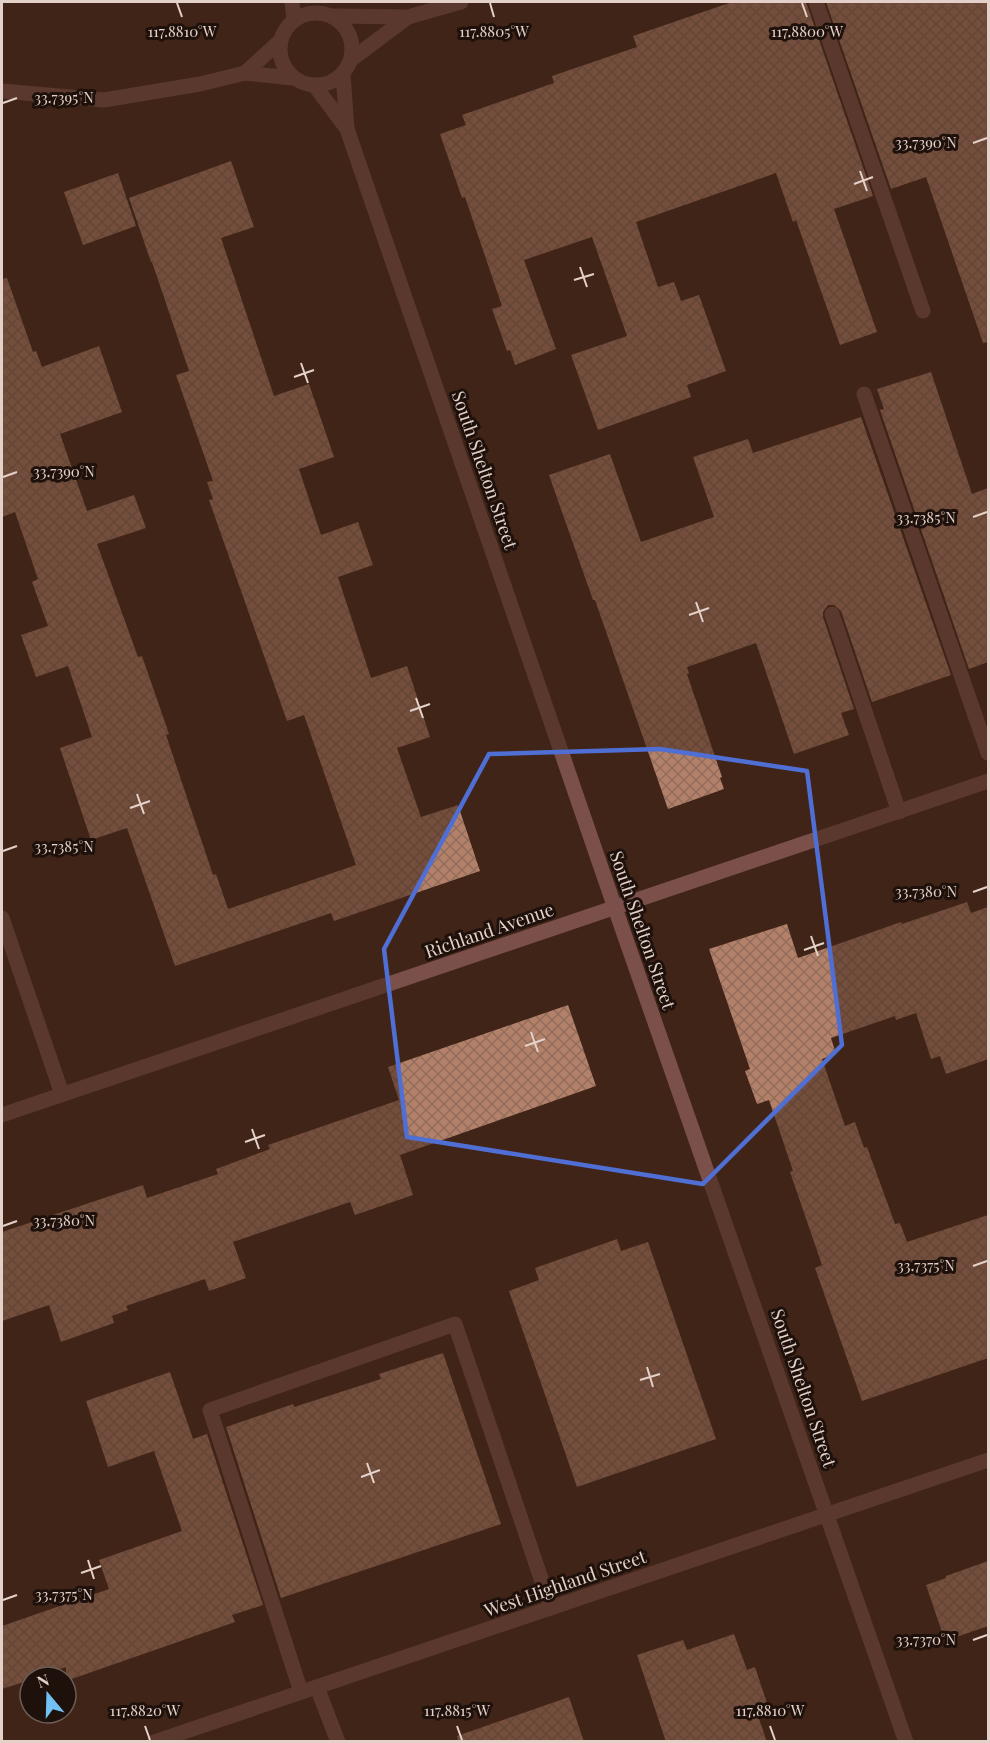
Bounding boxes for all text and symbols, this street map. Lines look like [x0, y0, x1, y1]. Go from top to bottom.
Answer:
text: 117.8810°W [148, 21, 217, 41]
text: 117.8805°W [459, 21, 529, 41]
text: 117.8800°W [771, 21, 843, 41]
text: 33.7395°N [34, 87, 94, 107]
text: 33.7390°N [895, 132, 957, 152]
street label: South Shelton Street [447, 388, 524, 553]
text: 33.7390°N [33, 461, 95, 481]
text: 33.7385°N [896, 507, 956, 527]
text: 33.7385°N [34, 836, 94, 856]
street label: South Shelton Street [605, 848, 682, 1013]
text: 33.7380°N [895, 881, 957, 901]
street label: Richland Avenue [421, 897, 557, 963]
text: 33.7380°N [33, 1210, 95, 1230]
text: 33.7375°N [897, 1255, 955, 1275]
street label: South Shelton Street [766, 1306, 843, 1471]
street label: West Highland Street [480, 1544, 650, 1622]
text: 33.7375°N [35, 1584, 93, 1604]
text: 33.7370°N [896, 1629, 957, 1649]
north arrow [18, 1665, 78, 1725]
text: N [34, 1668, 52, 1692]
text: 117.8820°W [110, 1700, 181, 1720]
text: 117.8815°W [424, 1700, 490, 1720]
text: 117.8810°W [736, 1700, 805, 1720]

